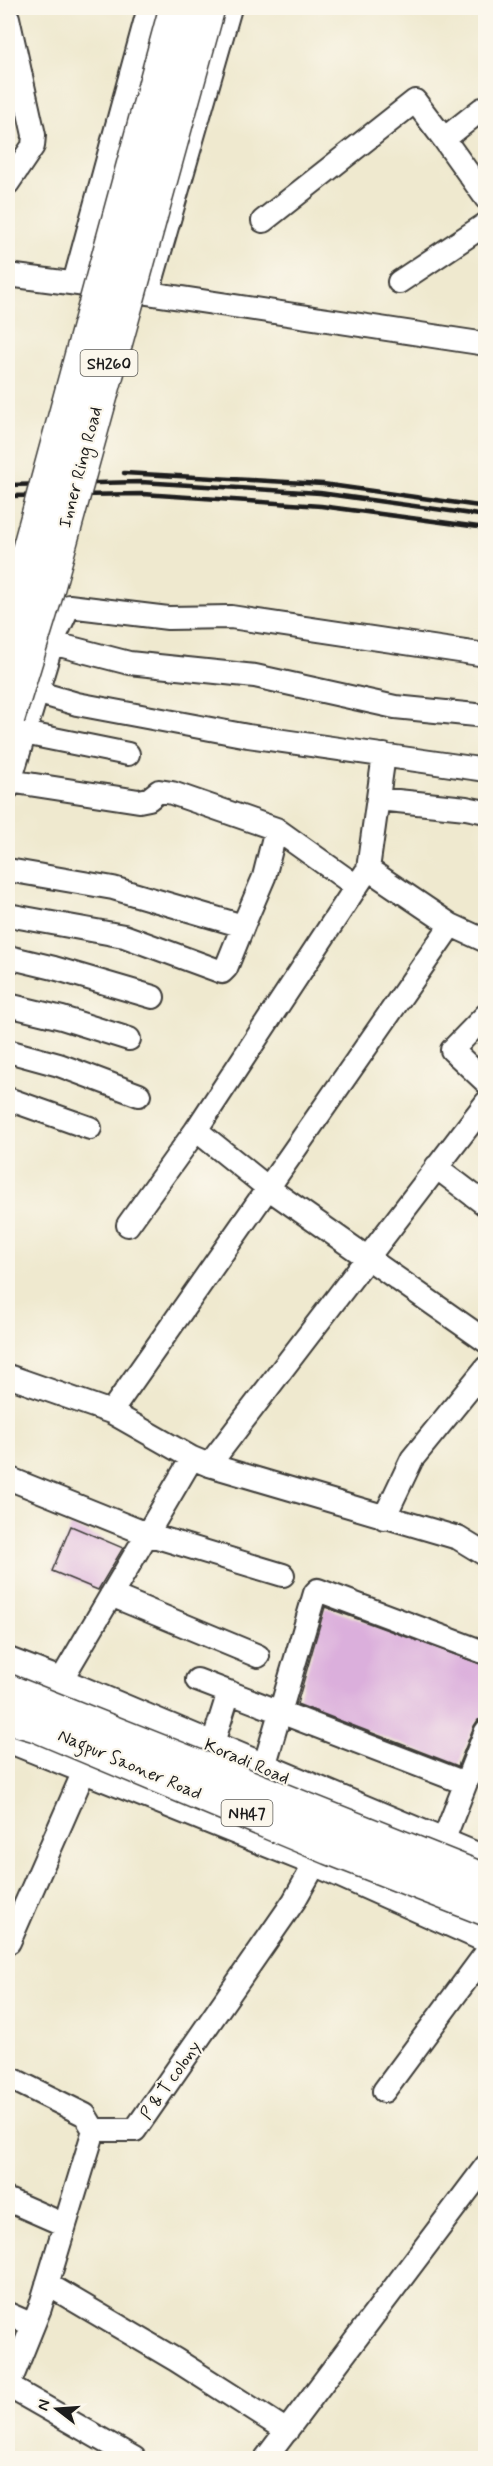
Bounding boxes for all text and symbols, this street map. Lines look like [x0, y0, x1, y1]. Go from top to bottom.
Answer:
road number: SH260 [80, 350, 138, 376]
street label: Inner Ring Road [53, 404, 110, 531]
street label: Nagpur Saoner Road [53, 1724, 205, 1808]
street label: Koradi Road [200, 1733, 293, 1791]
road number: NH47 [222, 1800, 272, 1826]
street label: P & T colony [135, 2036, 207, 2125]
north arrow [27, 2379, 87, 2439]
text: N [32, 2397, 56, 2413]

